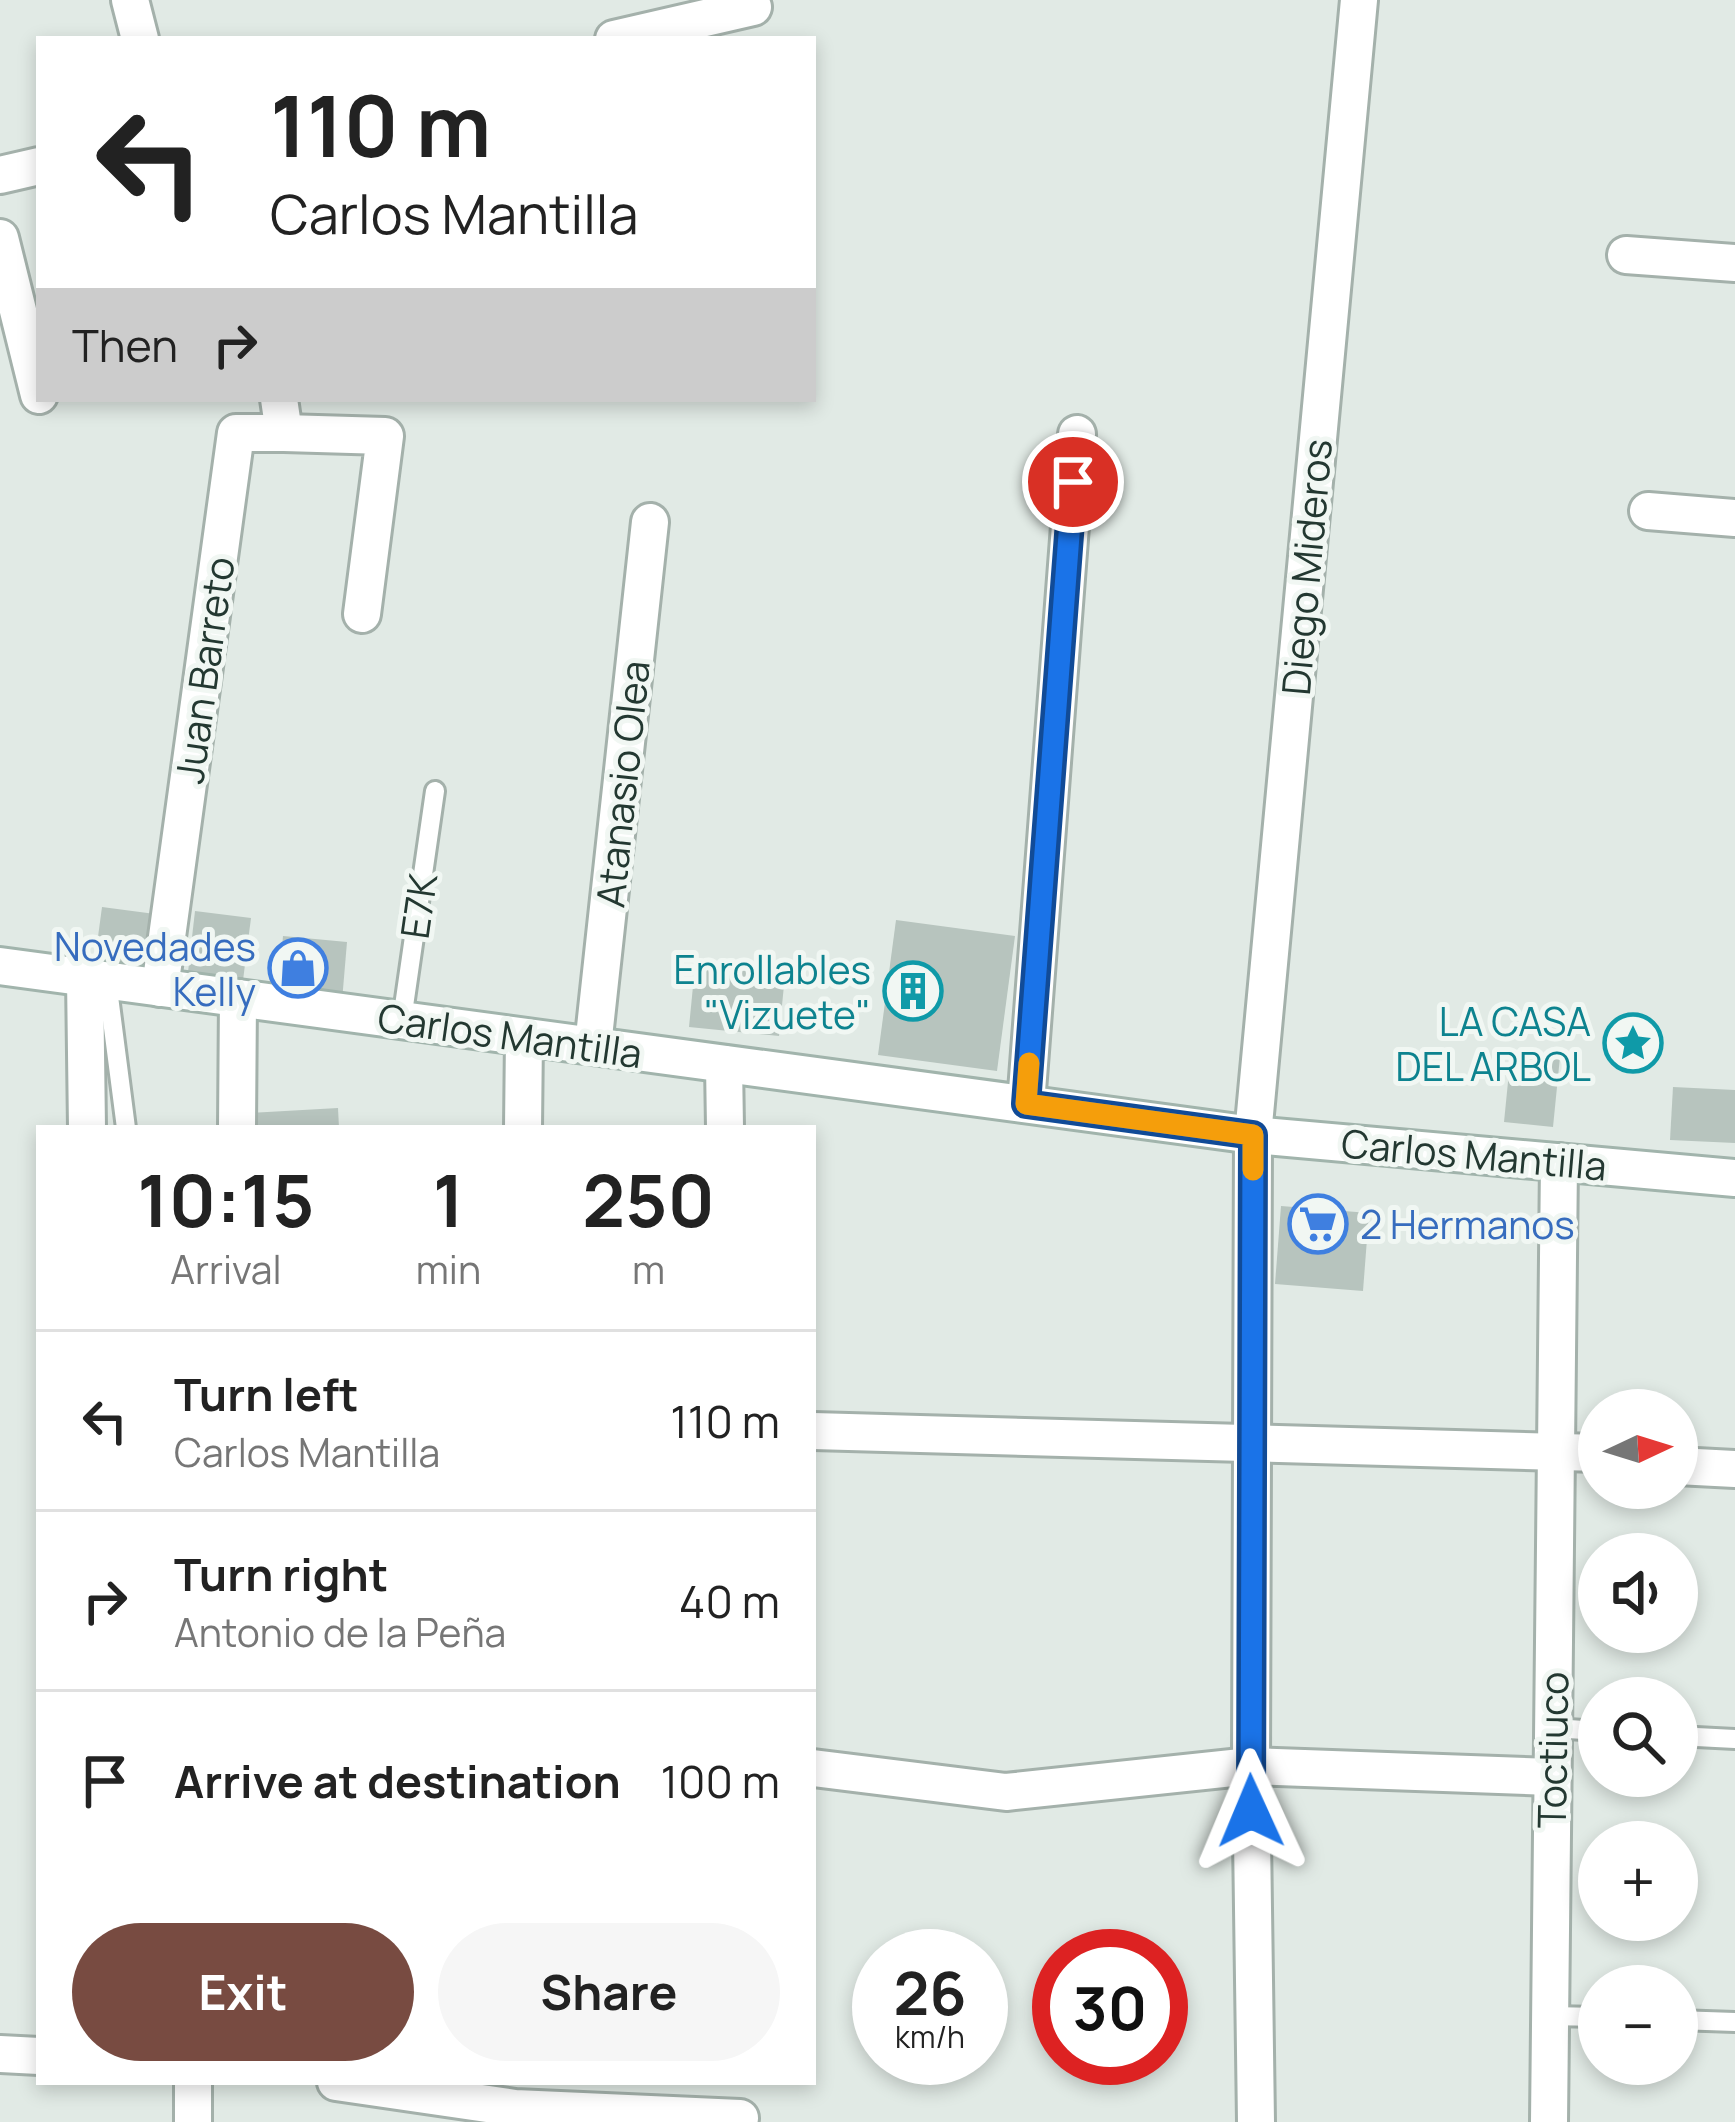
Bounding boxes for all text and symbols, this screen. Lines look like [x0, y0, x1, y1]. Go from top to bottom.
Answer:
text: 110 m [270, 67, 491, 182]
icon: left [72, 84, 228, 240]
text: Carlos Mantilla [270, 176, 638, 250]
icon: right [202, 312, 268, 378]
text: Then [72, 314, 178, 376]
pin [1022, 431, 1124, 533]
street label: Diego Mideros [1268, 437, 1344, 697]
icon: arrive [1040, 449, 1106, 515]
street label: Juan Barreto [161, 553, 247, 787]
street label: Atanasio Olea [582, 658, 662, 910]
street label: E7K [387, 869, 449, 942]
place label: Novedades Kelly [54, 919, 256, 1018]
shop icon: Novedades Kelly [267, 937, 329, 999]
place label: Enrollables "Vizuete" [674, 942, 871, 1041]
building icon: Enrollables "Vizuete" [882, 960, 944, 1022]
street label: Carlos Mantilla [374, 990, 646, 1080]
place label: LA CASA DEL ARBOL [1395, 994, 1591, 1093]
place icon: LA CASA DEL ARBOL [1602, 1012, 1664, 1074]
street label: Carlos Mantilla [1339, 1116, 1609, 1192]
text: 10:15 [137, 1150, 315, 1249]
text: 1 [433, 1150, 464, 1249]
text: 250 [582, 1150, 715, 1249]
supermarket icon: 2 Hermanos [1287, 1193, 1349, 1255]
place label: 2 Hermanos [1360, 1197, 1575, 1251]
text: Arrival [170, 1242, 282, 1296]
text: min [416, 1242, 481, 1296]
text: m [632, 1242, 665, 1296]
text: Turn left [174, 1363, 359, 1425]
icon: left [72, 1388, 138, 1454]
north arrow [1578, 1389, 1698, 1509]
map controls [1578, 1389, 1698, 2085]
text: 110 m [670, 1390, 780, 1452]
text: Carlos Mantilla [174, 1425, 440, 1479]
button: sound [1578, 1533, 1698, 1653]
text: Turn right [174, 1543, 388, 1605]
icon: right [72, 1568, 138, 1634]
text: 40 m [679, 1570, 780, 1632]
text: Antonio de la Peña [174, 1605, 506, 1659]
street label: Toctiuco [1524, 1671, 1580, 1829]
button: search [1578, 1677, 1698, 1797]
icon: arrive [72, 1748, 138, 1814]
position arrow [1188, 1748, 1314, 1874]
text: Arrive at destination [174, 1750, 621, 1812]
text: 100 m [660, 1750, 780, 1812]
button: + [1578, 1821, 1698, 1941]
button: Exit [72, 1923, 414, 2061]
button: Share [438, 1923, 780, 2061]
speed limit sign: 30 [1032, 1929, 1188, 2085]
text: 26 [893, 1951, 967, 2033]
button: − [1578, 1965, 1698, 2085]
text: km/h [895, 2016, 965, 2057]

